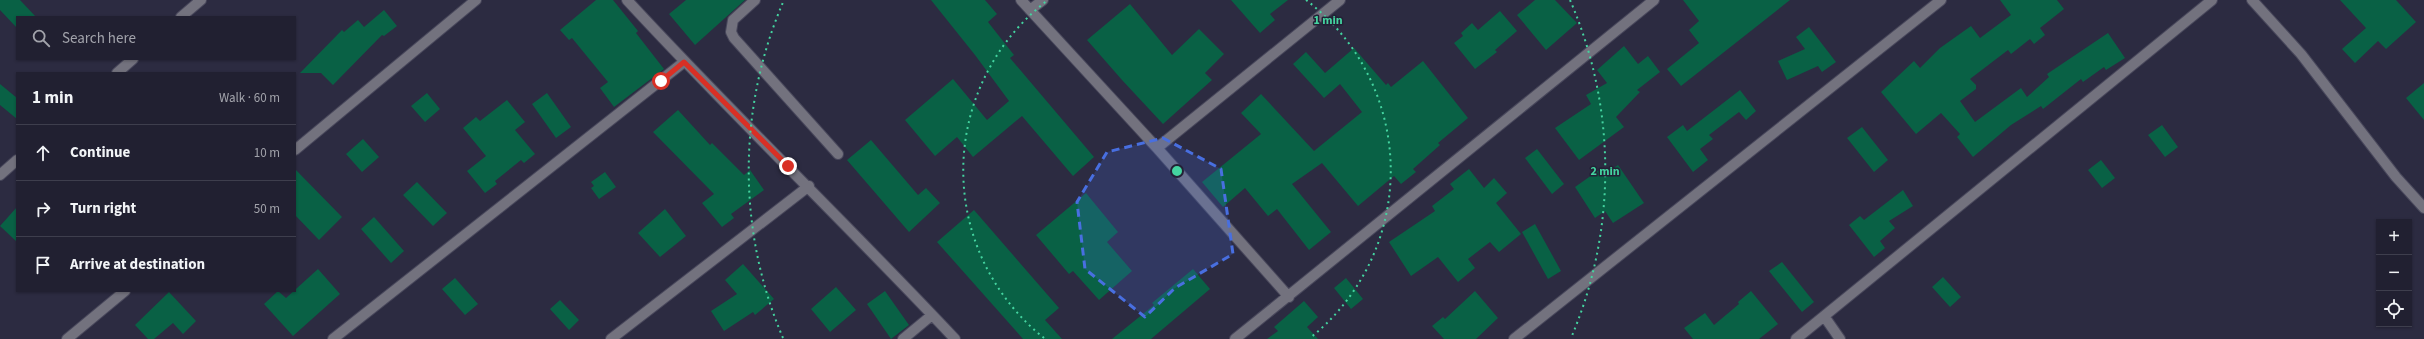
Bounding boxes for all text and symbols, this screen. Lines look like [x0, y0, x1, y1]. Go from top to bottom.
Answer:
text: 1 min [1313, 12, 1343, 29]
search box [16, 16, 296, 60]
icon: search [30, 27, 52, 49]
text: Search here [62, 28, 136, 49]
route start [652, 72, 670, 90]
text: 1 min [32, 86, 73, 110]
text: Walk · 60 m [219, 89, 280, 107]
icon: ahead [32, 142, 54, 164]
text: Continue [70, 142, 130, 163]
text: 10 m [254, 144, 280, 162]
route end [779, 157, 797, 175]
text: 2 min [1590, 163, 1620, 180]
centre of rings [1170, 164, 1184, 178]
icon: right [32, 198, 54, 220]
text: Turn right [70, 198, 136, 219]
text: 50 m [254, 200, 280, 218]
map controls [2376, 219, 2412, 327]
button: + [2376, 219, 2412, 255]
icon: arrive [32, 254, 54, 276]
text: Arrive at destination [70, 254, 205, 275]
button: − [2376, 255, 2412, 291]
button: locate [2376, 291, 2412, 327]

